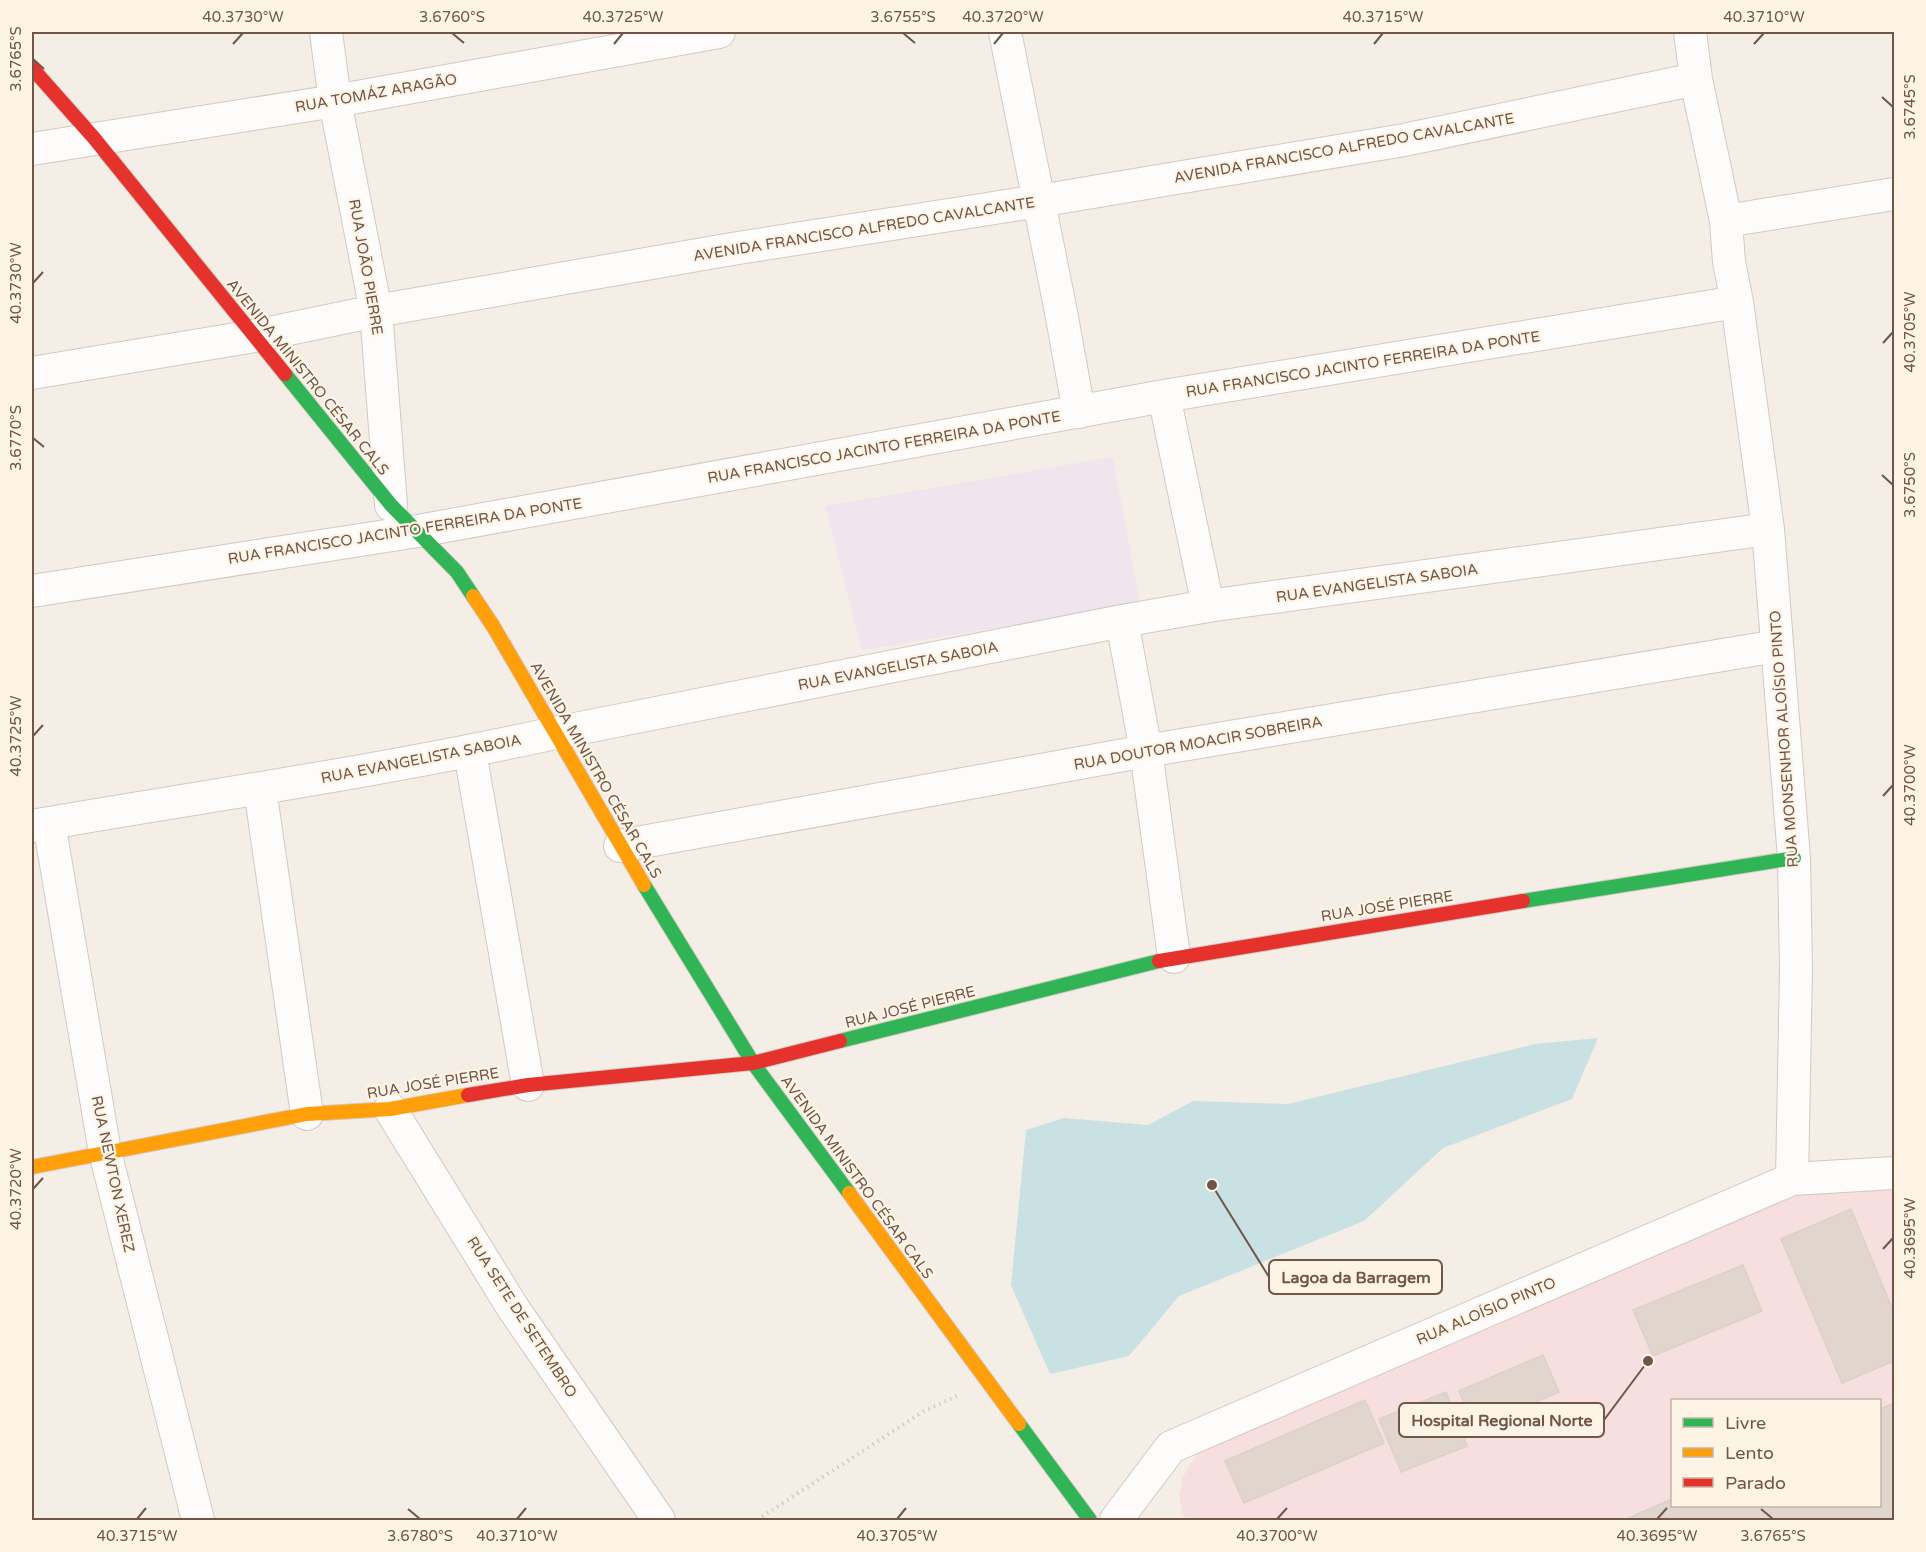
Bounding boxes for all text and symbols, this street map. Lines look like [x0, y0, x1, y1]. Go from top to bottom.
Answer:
text: 40.3730°W [202, 8, 284, 26]
text: 3.6760°S [419, 8, 485, 26]
text: 40.3725°W [583, 8, 663, 26]
text: 3.6755°S [870, 8, 936, 26]
text: 40.3720°W [962, 8, 1044, 26]
text: 40.3715°W [1343, 8, 1423, 26]
text: 40.3710°W [1723, 8, 1805, 26]
text: 3.6765°S [7, 26, 25, 92]
street label: RUA TOMÁZ ARAGÃO [294, 70, 458, 116]
text: 3.6745°S [1901, 74, 1919, 140]
street label: AVENIDA FRANCISCO ALFREDO CAVALCANTE [1172, 109, 1516, 187]
street label: AVENIDA FRANCISCO ALFREDO CAVALCANTE [692, 193, 1036, 265]
street label: RUA JOÃO PIERRE [345, 198, 387, 336]
text: 40.3730°W [7, 242, 25, 324]
street label: AVENIDA MINISTRO CÉSAR CALS [223, 275, 393, 479]
text: 40.3705°W [1901, 292, 1919, 372]
street label: RUA FRANCISCO JACINTO FERREIRA DA PONTE [1185, 327, 1541, 401]
text: 3.6770°S [7, 405, 25, 471]
street label: RUA FRANCISCO JACINTO FERREIRA DA PONTE [706, 407, 1062, 487]
text: 3.6750°S [1901, 452, 1919, 518]
street label: RUA FRANCISCO JACINTO FERREIRA DA PONTE [227, 494, 583, 568]
street label: RUA EVANGELISTA SABOIA [1275, 560, 1479, 606]
street label: RUA MONSENHOR ALOÍSIO PINTO [1766, 610, 1802, 868]
street label: RUA EVANGELISTA SABOIA [796, 638, 1000, 694]
street label: AVENIDA MINISTRO CÉSAR CALS [526, 658, 666, 882]
text: 40.3725°W [7, 696, 25, 776]
street label: RUA DOUTOR MOACIR SOBREIRA [1072, 712, 1324, 774]
street label: RUA EVANGELISTA SABOIA [319, 731, 523, 787]
text: 40.3700°W [1901, 744, 1919, 826]
street label: RUA JOSÉ PIERRE [1320, 887, 1454, 925]
street label: RUA JOSÉ PIERRE [843, 982, 977, 1032]
street label: RUA JOSÉ PIERRE [366, 1064, 500, 1102]
street label: AVENIDA MINISTRO CÉSAR CALS [777, 1072, 937, 1282]
street label: RUA NEWTON XEREZ [88, 1094, 138, 1254]
text: 40.3720°W [7, 1148, 25, 1230]
text: 40.3695°W [1901, 1198, 1919, 1278]
street label: RUA SETE DE SETEMBRO [463, 1233, 581, 1401]
callout: Lagoa da Barragem [1269, 1260, 1442, 1294]
text: Lagoa da Barragem [1281, 1268, 1431, 1288]
street label: RUA ALOÍSIO PINTO [1413, 1273, 1559, 1349]
legend [1671, 1399, 1881, 1507]
callout: Hospital Regional Norte [1399, 1403, 1604, 1437]
text: Hospital Regional Norte [1411, 1411, 1593, 1431]
text: Livre [1725, 1412, 1766, 1434]
text: Lento [1725, 1442, 1774, 1464]
text: Parado [1725, 1472, 1786, 1494]
text: 40.3715°W [97, 1527, 177, 1545]
text: 3.6780°S [387, 1527, 453, 1545]
text: 40.3710°W [476, 1527, 558, 1545]
text: 40.3705°W [857, 1527, 937, 1545]
text: 40.3700°W [1236, 1527, 1318, 1545]
text: 40.3695°W [1617, 1527, 1697, 1545]
text: 3.6765°S [1740, 1527, 1806, 1545]

